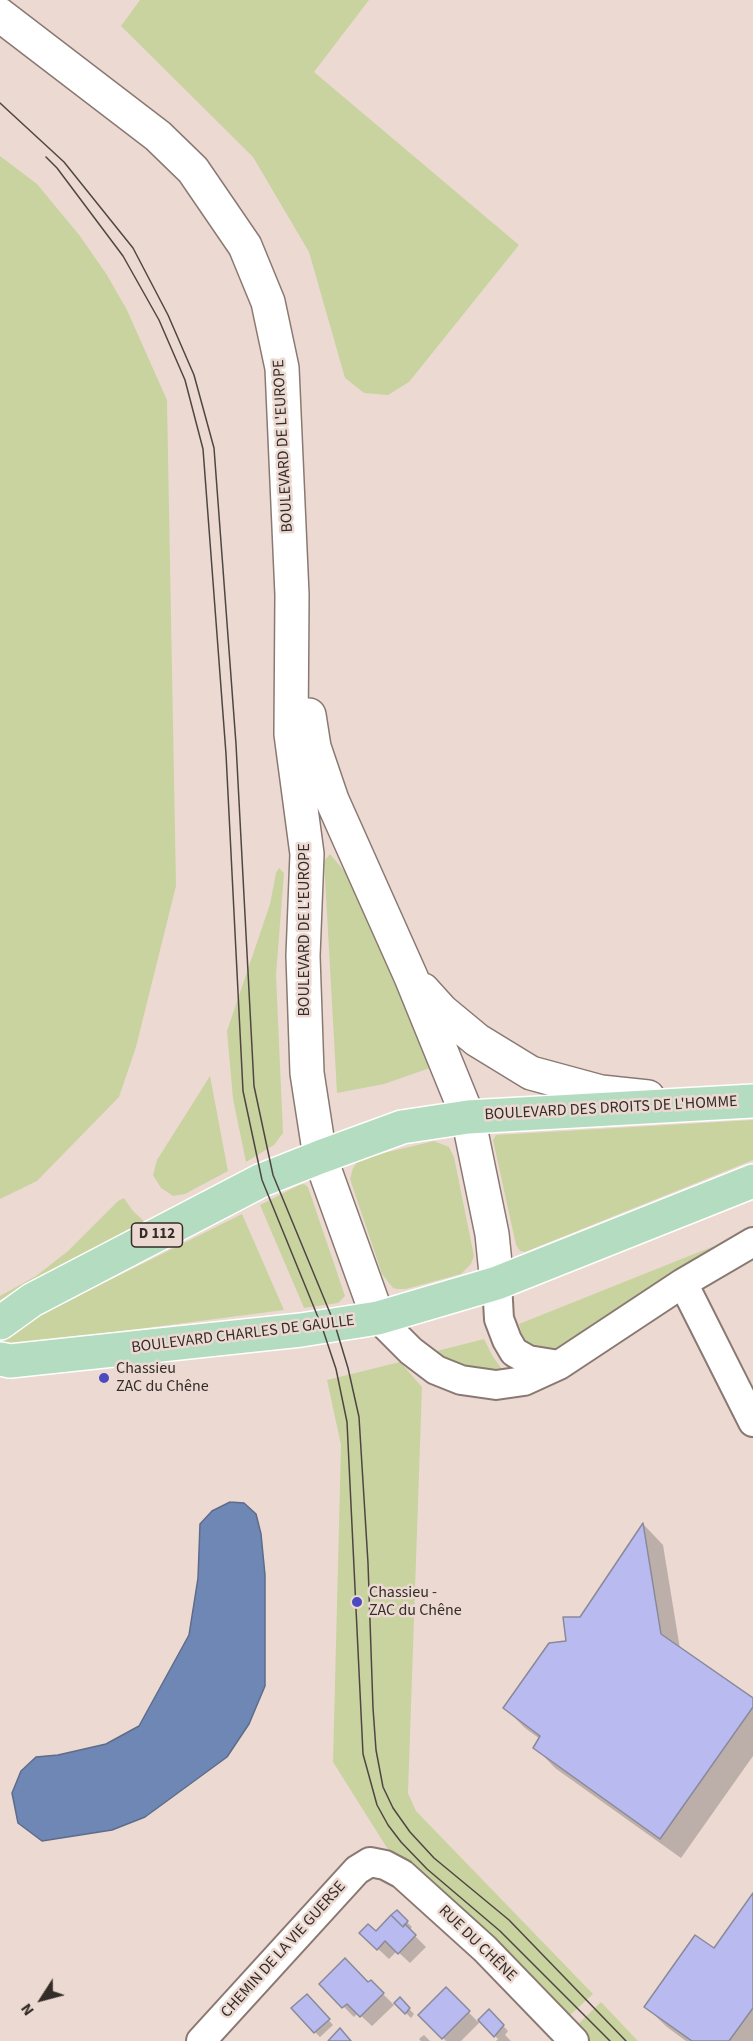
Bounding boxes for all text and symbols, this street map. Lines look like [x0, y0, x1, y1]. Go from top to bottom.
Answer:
street label: BOULEVARD DE L'EUROPE [270, 359, 298, 533]
street label: BOULEVARD DE L'EUROPE [295, 843, 315, 1017]
street label: BOULEVARD DES DROITS DE L'HOMME [484, 1093, 738, 1125]
road number: D 112 [132, 1223, 182, 1247]
street label: BOULEVARD CHARLES DE GAULLE [130, 1312, 356, 1358]
place label: Chassieu ZAC du Chêne [116, 1359, 209, 1397]
marker: Chassieu ZAC du Chêne [97, 1371, 111, 1385]
place label: Chassieu - ZAC du Chêne [369, 1583, 462, 1621]
marker: Chassieu - ZAC du Chêne [350, 1595, 364, 1609]
street label: CHEMIN DE LA VIE GUERSE [218, 1878, 350, 2022]
street label: RUE DU CHÊNE [434, 1902, 520, 1986]
north arrow [12, 1969, 72, 2029]
text: N [15, 1999, 39, 2020]

